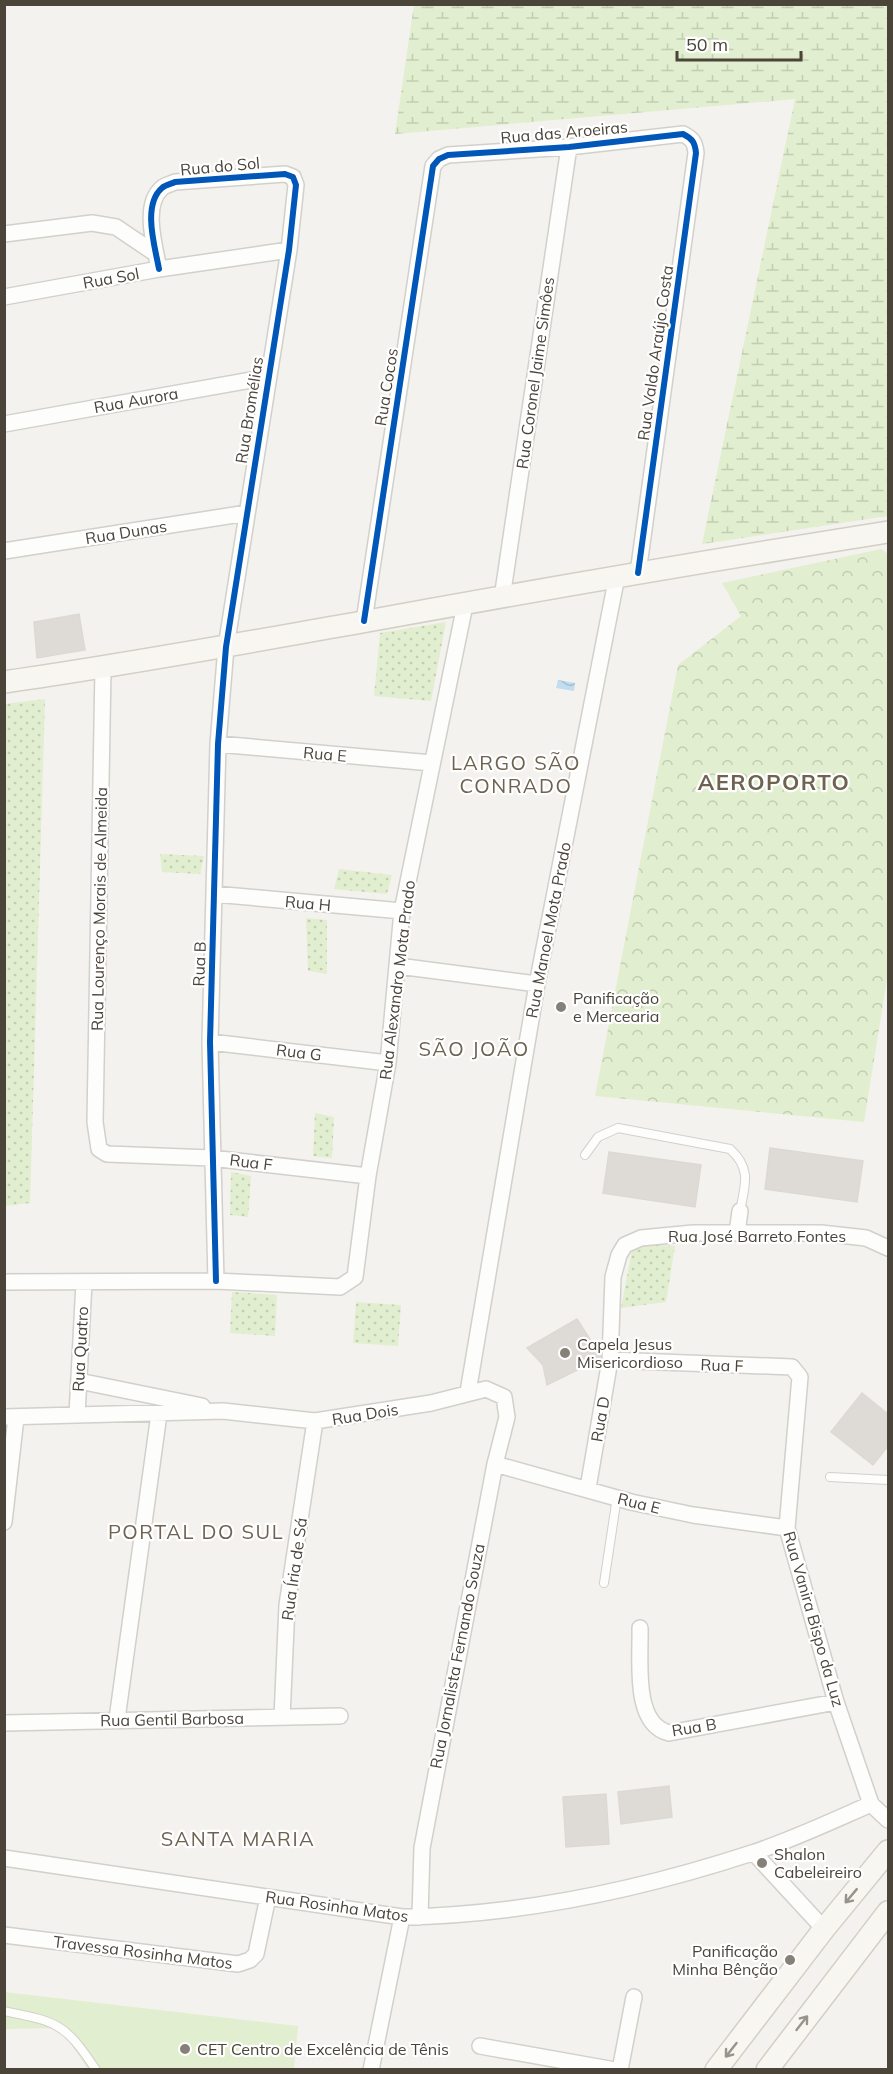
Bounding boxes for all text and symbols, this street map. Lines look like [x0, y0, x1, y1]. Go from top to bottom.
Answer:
scale bar [677, 24, 802, 62]
text: 50 m [686, 33, 728, 56]
street label: Rua das Aroeiras [499, 116, 629, 148]
street label: Rua do Sol [179, 153, 261, 179]
street label: Rua Sol [81, 263, 141, 293]
street label: Rua Valdo Araújo Costa [633, 264, 677, 442]
street label: Rua Coronel Jaime Simôes [512, 276, 558, 470]
street label: Rua Cocos [370, 347, 402, 427]
street label: Rua Bromélias [231, 355, 267, 465]
street label: Rua Aurora [92, 383, 180, 417]
street label: Rua Dunas [84, 516, 168, 548]
street label: Rua E [302, 742, 348, 766]
district label: LARGO SÃO CONRADO [451, 750, 581, 798]
district label: AEROPORTO [698, 768, 850, 796]
street label: Rua Lourenço Morais de Almeida [87, 787, 111, 1031]
street label: Rua Manoel Mota Prado [521, 840, 575, 1020]
street label: Rua Alexandro Mota Prado [375, 879, 419, 1081]
street label: Rua H [284, 891, 332, 915]
street label: Rua B [188, 941, 210, 987]
place label: Panificação e Mercearia [573, 988, 659, 1026]
marker: Panificação e Mercearia [554, 1000, 568, 1014]
district label: SÃO JOÃO [418, 1036, 530, 1061]
street label: Rua G [275, 1039, 323, 1065]
street label: Rua F [228, 1149, 274, 1175]
street label: Rua José Barreto Fontes [668, 1226, 846, 1246]
street label: Rua Quatro [68, 1306, 92, 1392]
place label: Capela Jesus Misericordioso [577, 1334, 683, 1372]
marker: Capela Jesus Misericordioso [558, 1346, 572, 1360]
street label: Rua F [700, 1354, 744, 1376]
street label: Rua D [586, 1395, 614, 1443]
street label: Rua Dois [330, 1399, 400, 1429]
street label: Rua E [615, 1488, 663, 1518]
street label: Rua Íria de Sá [277, 1516, 311, 1622]
district label: PORTAL DO SUL [108, 1519, 284, 1544]
street label: Rua Vanira Bispo da Luz [779, 1529, 849, 1709]
street label: Rua Jornalista Fernando Souza [425, 1542, 489, 1770]
street label: Rua Gentil Barbosa [100, 1708, 244, 1730]
street label: Rua B [670, 1714, 718, 1740]
district label: SANTA MARIA [161, 1826, 315, 1851]
place label: Shalon Cabeleireiro [774, 1844, 862, 1882]
marker: Shalon Cabeleireiro [755, 1856, 769, 1870]
street label: Rua Rosinha Matos [264, 1886, 410, 1926]
one-way arrow [845, 1888, 858, 1904]
street label: Travessa Rosinha Matos [52, 1931, 234, 1973]
place label: Panificação Minha Bênção [672, 1941, 778, 1979]
marker: Panificação Minha Bênção [783, 1953, 797, 1967]
one-way arrow [796, 2015, 808, 2031]
place label: CET Centro de Excelência de Tênis [197, 2039, 449, 2059]
one-way arrow [725, 2041, 738, 2057]
marker: CET Centro de Excelência de Tênis [178, 2042, 192, 2056]

